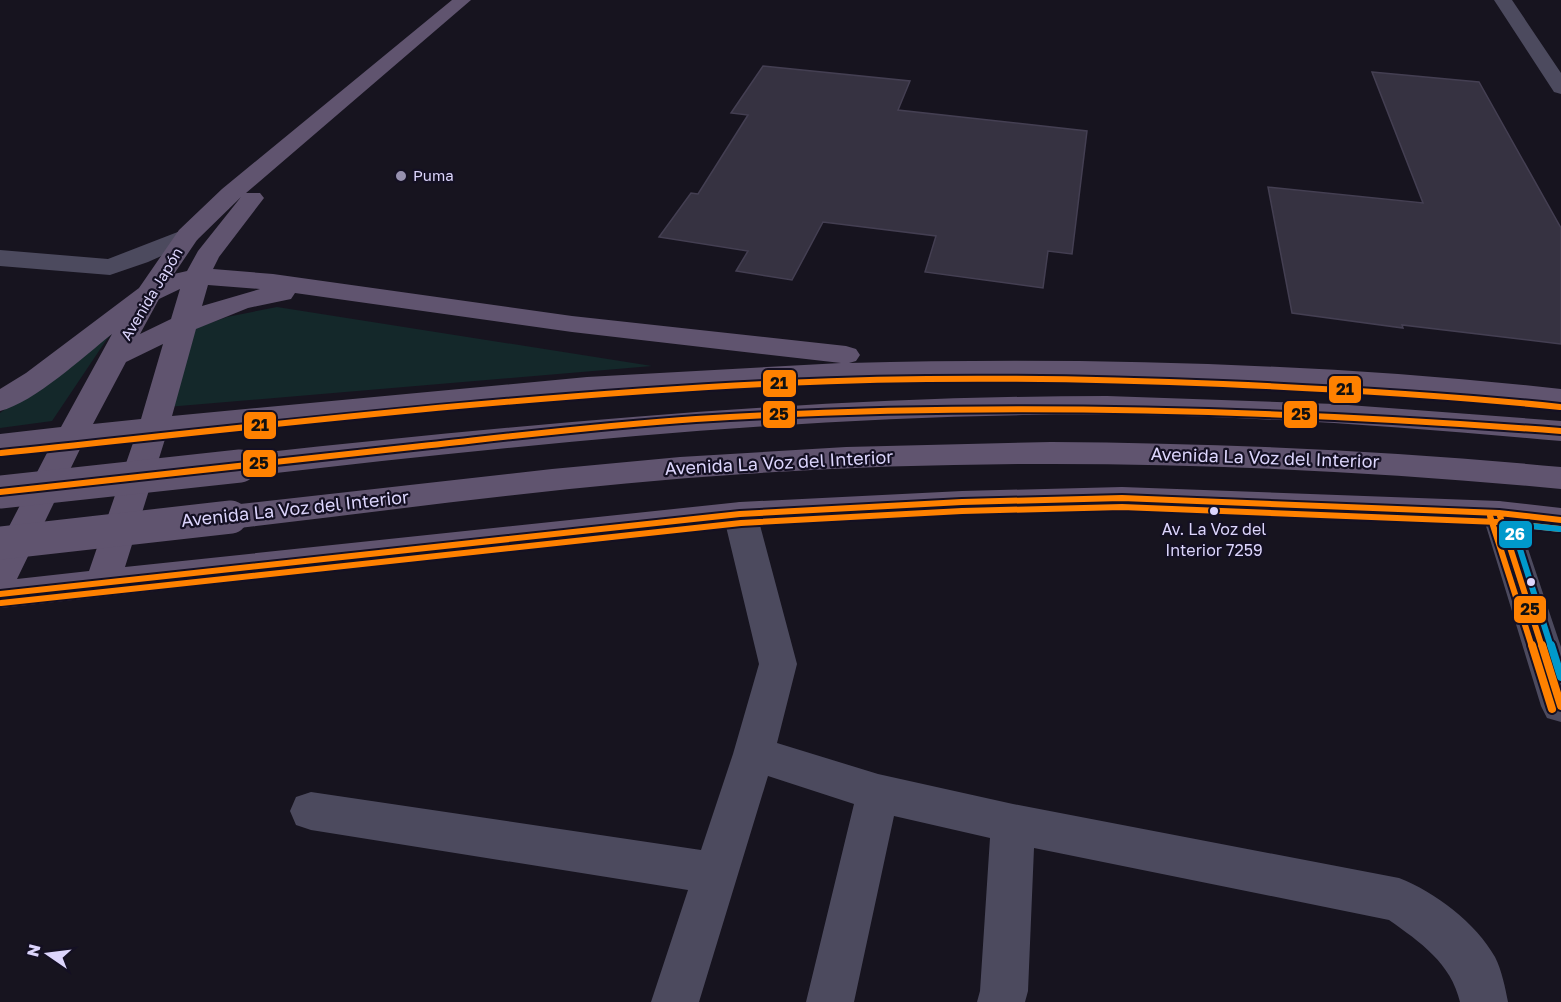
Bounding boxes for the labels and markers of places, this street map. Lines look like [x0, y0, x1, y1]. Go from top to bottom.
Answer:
place label: Puma [413, 166, 454, 184]
marker: Puma [394, 169, 408, 183]
marker: Av. La Voz del Interior 7259 [1208, 505, 1220, 517]
place label: Av. La Voz del Interior 7259 [1162, 519, 1266, 560]
unlabelled marker [1525, 576, 1537, 588]

